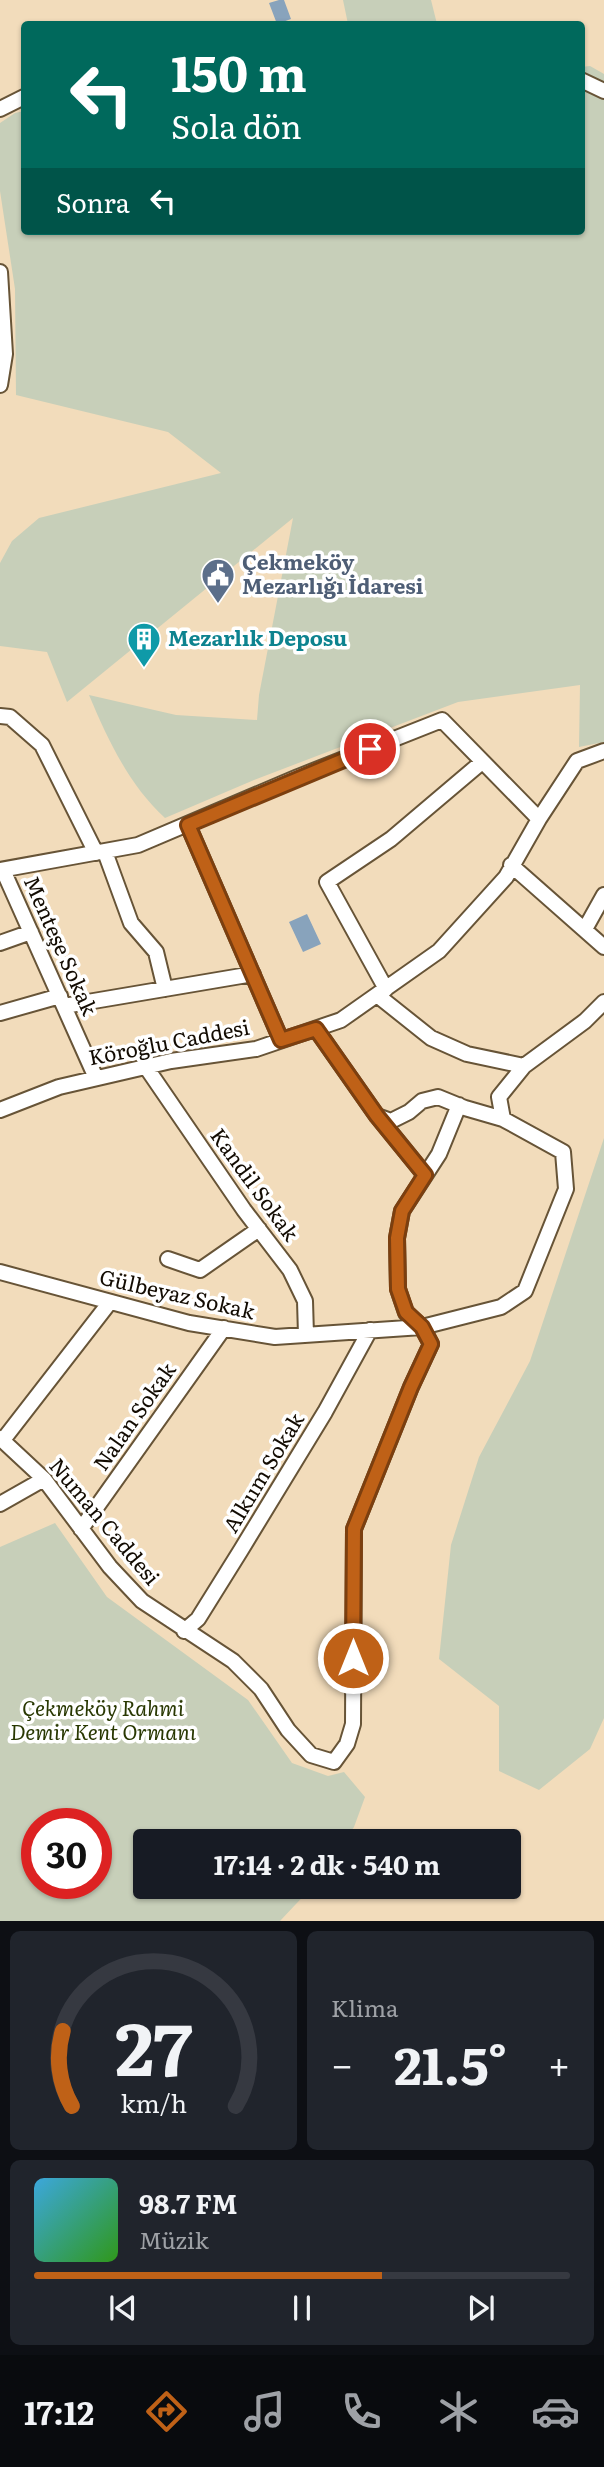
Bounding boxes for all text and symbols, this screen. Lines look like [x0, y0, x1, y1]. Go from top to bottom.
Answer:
text: 150 m [171, 34, 307, 107]
icon: left [56, 49, 147, 140]
text: Sola dön [171, 101, 302, 149]
text: Sonra [56, 182, 130, 221]
icon: left [144, 182, 182, 220]
place label: Çekmeköy Mezarlığı İdaresi [242, 545, 424, 600]
public building icon: Çekmeköy Mezarlığı İdaresi [199, 556, 237, 605]
building icon: Mezarlık Deposu [125, 620, 163, 669]
place label: Mezarlık Deposu [168, 621, 347, 652]
pin [340, 719, 400, 779]
icon: arrive [351, 730, 389, 768]
street label: Menteşe Sokak [18, 870, 107, 1020]
street label: Köroğlu Caddesi [85, 1010, 252, 1071]
street label: Kandil Sokak [204, 1121, 308, 1247]
street label: Gülbeyaz Sokak [97, 1260, 258, 1326]
street label: Nalan Sokak [84, 1355, 182, 1476]
street label: Alkıım Sokak [214, 1406, 310, 1538]
street label: Numan Caddesi [43, 1450, 168, 1591]
position arrow [316, 1621, 390, 1695]
park label: Çekmeköy Rahmi Demir Kent Ormanı [10, 1691, 197, 1746]
speed limit sign: 30 [21, 1808, 112, 1899]
text: 17:14 · 2 dk · 540 m [214, 1844, 440, 1883]
text: Klima [331, 1990, 398, 2024]
text: 27 [115, 1991, 193, 2099]
text: 21.5° [394, 2024, 507, 2101]
text: − [331, 2034, 353, 2091]
text: + [548, 2034, 570, 2091]
text: km/h [120, 2084, 187, 2121]
text: 98.7 FM [139, 2183, 237, 2222]
text: Müzik [139, 2222, 209, 2256]
icon: previous [104, 2289, 142, 2327]
icon: pause [283, 2289, 321, 2327]
icon: next [462, 2289, 500, 2327]
text: 17:12 [24, 2387, 94, 2435]
icon: directions [142, 2387, 191, 2436]
icon: music [240, 2387, 289, 2436]
icon: phone [337, 2387, 386, 2436]
icon: climate [434, 2387, 483, 2436]
icon: car [531, 2387, 580, 2436]

